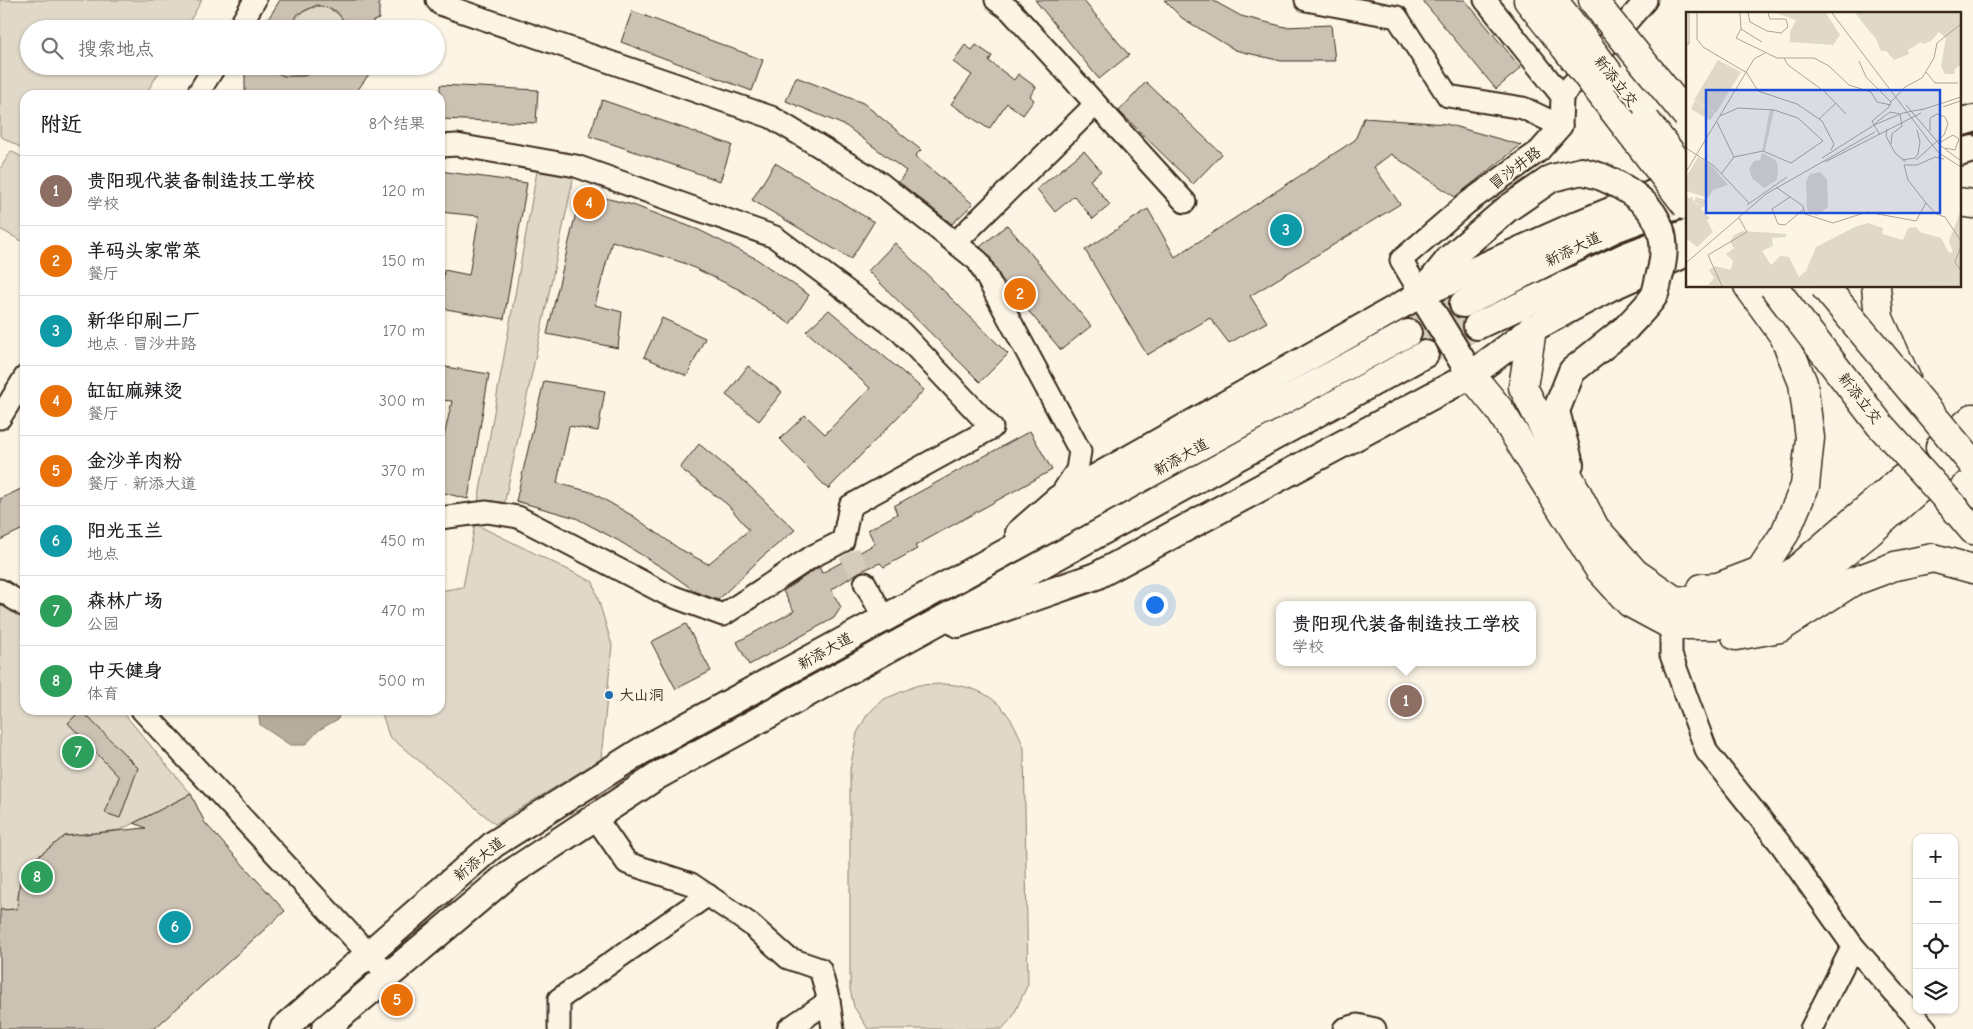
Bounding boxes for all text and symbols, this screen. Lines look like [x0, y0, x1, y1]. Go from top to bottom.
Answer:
inset map [1686, 12, 1960, 288]
search box [20, 20, 445, 75]
icon: search [38, 34, 66, 62]
text: 搜索地点 [78, 38, 154, 60]
street label: 新添立交 [1590, 52, 1642, 110]
text: 附近 [40, 112, 82, 136]
text: 8个结果 [369, 115, 425, 133]
street label: 冒沙井路 [1486, 143, 1544, 193]
text: 贵阳现代装备制造技工学校 [87, 170, 315, 192]
text: 1 [53, 182, 59, 200]
text: 120 m [382, 182, 425, 200]
pin: 4 [573, 184, 605, 222]
text: 学校 [87, 195, 119, 213]
pin: 3 [1270, 211, 1302, 249]
street label: 新添大道 [1542, 228, 1604, 270]
text: 羊码头家常菜 [87, 240, 201, 262]
text: 2 [52, 252, 60, 270]
text: 150 m [382, 252, 425, 270]
text: 餐厅 [87, 265, 119, 283]
pin: 2 [1004, 275, 1036, 313]
text: 新华印刷二厂 [87, 310, 201, 332]
text: 3 [52, 322, 60, 340]
text: 170 m [383, 322, 425, 340]
text: 地点 · 冒沙井路 [87, 335, 197, 353]
street label: 新添立交 [1834, 369, 1886, 427]
text: 缸缸麻辣烫 [87, 380, 182, 402]
text: 4 [52, 392, 60, 410]
text: 300 m [379, 392, 425, 410]
text: 餐厅 [87, 405, 119, 423]
street label: 新添大道 [1150, 435, 1212, 479]
text: 金沙羊肉粉 [87, 450, 182, 472]
text: 5 [52, 462, 60, 480]
text: 370 m [381, 462, 425, 480]
text: 餐厅 · 新添大道 [87, 475, 197, 493]
text: 阳光玉兰 [87, 520, 163, 542]
text: 6 [52, 532, 60, 550]
text: 450 m [380, 532, 425, 550]
text: 地点 [87, 545, 119, 563]
text: 森林广场 [87, 590, 163, 612]
your location [1142, 592, 1168, 618]
popup [1276, 601, 1536, 666]
text: 7 [52, 602, 60, 620]
text: 470 m [381, 602, 425, 620]
text: 贵阳现代装备制造技工学校 [1292, 613, 1520, 635]
text: 公园 [87, 615, 119, 633]
street label: 新添大道 [794, 629, 856, 673]
text: 学校 [1292, 638, 1324, 656]
text: 中天健身 [87, 660, 163, 682]
text: 8 [52, 672, 60, 690]
text: 500 m [378, 672, 425, 690]
pin: 1 [1390, 682, 1422, 720]
text: 体育 [87, 685, 119, 703]
place label: 大山洞 [619, 686, 664, 704]
marker: 大山洞 [603, 689, 615, 701]
pin: 7 [62, 733, 94, 771]
street label: 新添大道 [450, 833, 508, 885]
map controls [1913, 834, 1958, 1014]
button: + [1913, 834, 1958, 879]
pin: 8 [21, 858, 53, 896]
button: − [1913, 879, 1958, 924]
pin: 6 [159, 908, 191, 946]
button: locate [1913, 924, 1958, 969]
button: layers [1913, 969, 1958, 1014]
pin: 5 [381, 981, 413, 1019]

